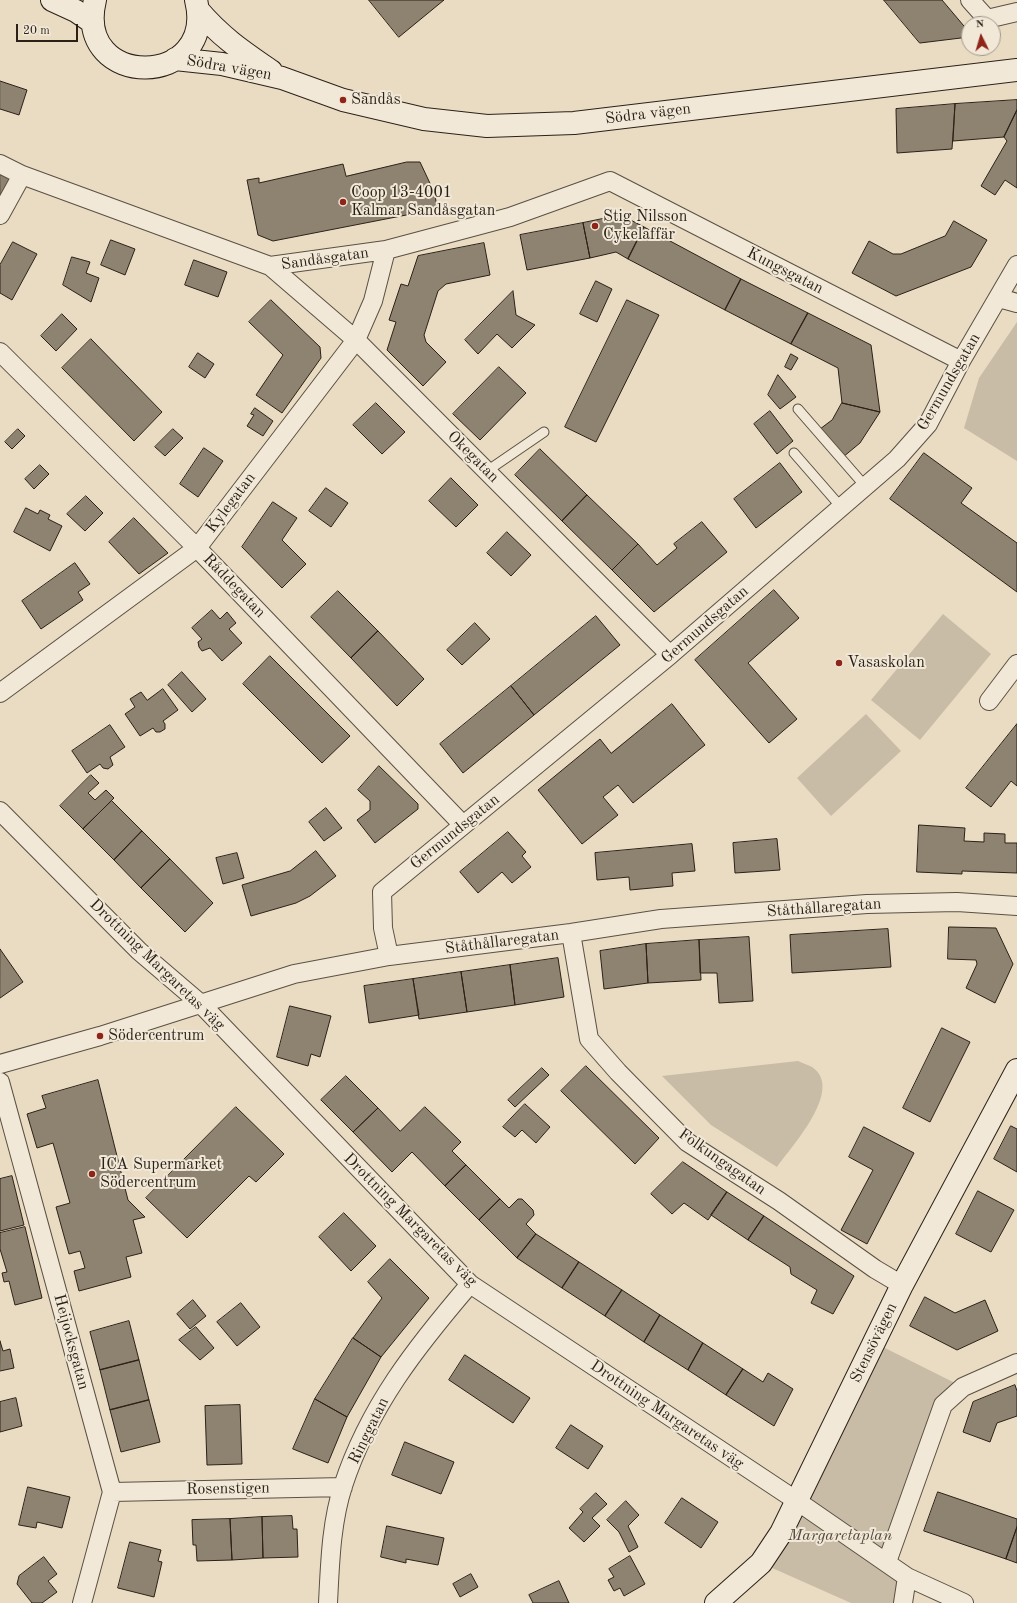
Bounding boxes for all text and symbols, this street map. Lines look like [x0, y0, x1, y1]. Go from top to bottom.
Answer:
scale bar [18, 16, 80, 42]
north arrow [961, 16, 1001, 56]
text: N [975, 19, 985, 30]
text: 20 m [23, 25, 50, 37]
street label: Södra vägen [185, 51, 273, 85]
place label: Sandås [351, 90, 401, 110]
marker: Sandås [338, 95, 348, 105]
street label: Södra vägen [604, 99, 692, 129]
place label: Coop 13-4001 Kalmar Sandåsgatan [351, 183, 495, 221]
marker: Coop 13-4001 Kalmar Sandåsgatan [338, 197, 348, 207]
place label: Stig Nilsson Cykelaffär [603, 207, 687, 245]
marker: Stig Nilsson Cykelaffär [590, 221, 600, 231]
street label: Sandåsgatan [280, 243, 370, 275]
street label: Kungsgatan [743, 243, 827, 299]
street label: Germundsgatan [913, 330, 985, 434]
street label: Okegatan [443, 427, 503, 487]
street label: Kylegatan [202, 469, 260, 537]
street label: Råddegatan [199, 550, 269, 622]
street label: Germundsgatan [657, 582, 753, 668]
place label: Vasaskolan [847, 653, 925, 673]
marker: Vasaskolan [834, 658, 844, 668]
street label: Germundsgatan [406, 790, 504, 874]
street label: Ståthållaregatan [766, 894, 882, 922]
street label: Drottning Margaretas väg [85, 895, 229, 1035]
street label: Ståthållaregatan [444, 925, 560, 959]
place label: Södercentrum [108, 1026, 205, 1046]
marker: Södercentrum [95, 1031, 105, 1041]
street label: Folkungagatan [674, 1125, 770, 1199]
street label: Drottning Margaretas väg [339, 1149, 481, 1291]
place label: ICA Supermarket Södercentrum [100, 1155, 222, 1193]
marker: ICA Supermarket Södercentrum [87, 1169, 97, 1179]
street label: Heijocksgatan [49, 1292, 93, 1392]
street label: Stensövägen [846, 1300, 902, 1386]
street label: Drottning Margaretas väg [587, 1356, 747, 1474]
street label: Ringgatan [345, 1395, 393, 1467]
street label: Rosenstigen [186, 1479, 270, 1499]
park label: Margaretaplan [788, 1526, 892, 1546]

